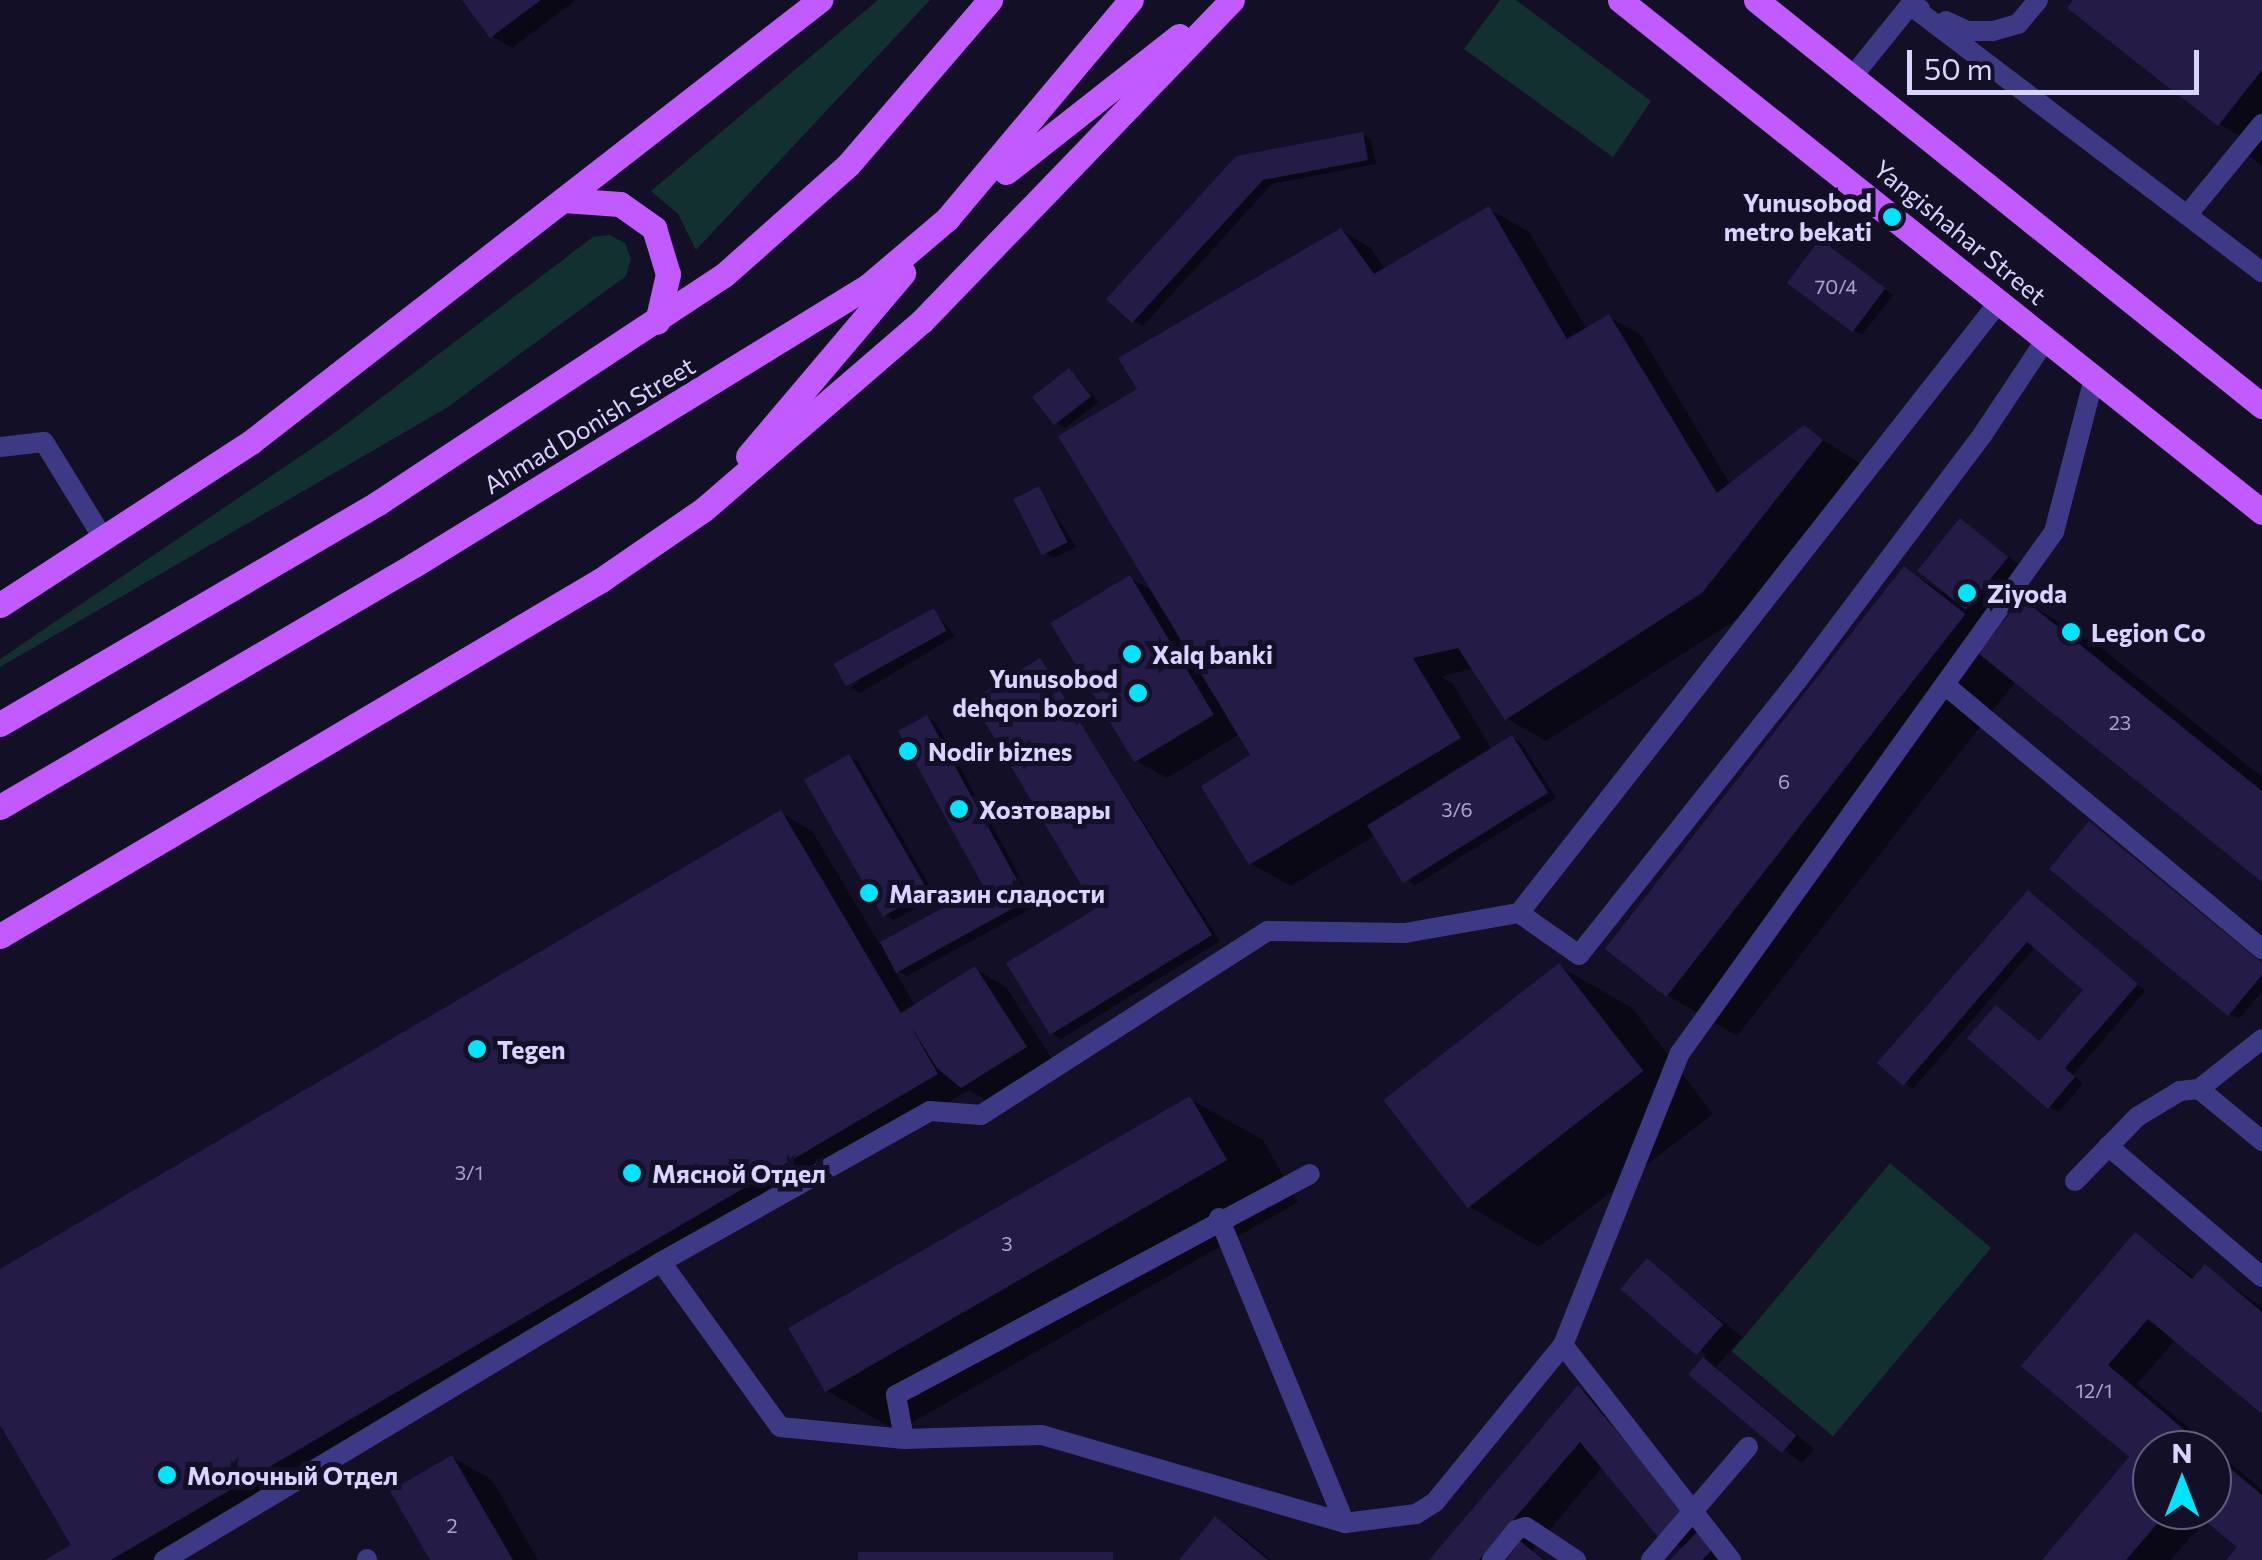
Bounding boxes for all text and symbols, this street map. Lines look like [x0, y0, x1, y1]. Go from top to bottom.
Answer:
scale bar [1912, 30, 2204, 92]
text: 50 m [1924, 49, 1993, 86]
street label: Yangishahar Street [1868, 153, 2052, 311]
place label: Yunusobod metro bekati [1724, 188, 1872, 247]
marker: Yunusobod metro bekati [1881, 206, 1903, 228]
house number: 70/4 [1815, 274, 1857, 298]
street label: Ahmad Donish Street [478, 350, 700, 500]
place label: Ziyoda [1987, 578, 2067, 608]
marker: Ziyoda [1956, 582, 1978, 604]
place label: Legion Co [2091, 617, 2206, 647]
marker: Legion Co [2060, 621, 2082, 643]
place label: Xalq banki [1152, 639, 1273, 669]
marker: Xalq banki [1121, 643, 1143, 665]
place label: Yunusobod dehqon bozori [952, 664, 1118, 723]
marker: Yunusobod dehqon bozori [1127, 682, 1149, 704]
house number: 23 [2109, 710, 2131, 734]
place label: Nodir biznes [928, 736, 1072, 766]
marker: Nodir biznes [897, 740, 919, 762]
house number: 6 [1778, 769, 1790, 793]
place label: Хозтовары [979, 794, 1111, 824]
house number: 3/6 [1441, 797, 1473, 821]
marker: Хозтовары [948, 798, 970, 820]
place label: Магазин сладости [889, 878, 1105, 908]
marker: Магазин сладости [858, 882, 880, 904]
place label: Tegen [497, 1034, 566, 1064]
marker: Tegen [466, 1038, 488, 1060]
place label: Мясной Отдел [652, 1158, 826, 1188]
house number: 3/1 [455, 1160, 483, 1184]
marker: Мясной Отдел [621, 1162, 643, 1184]
house number: 3 [1001, 1231, 1013, 1255]
house number: 12/1 [2075, 1378, 2113, 1402]
north arrow [2132, 1430, 2232, 1530]
text: N [2172, 1435, 2193, 1469]
place label: Молочный Отдел [187, 1460, 398, 1490]
marker: Молочный Отдел [156, 1464, 178, 1486]
house number: 2 [446, 1513, 458, 1537]

